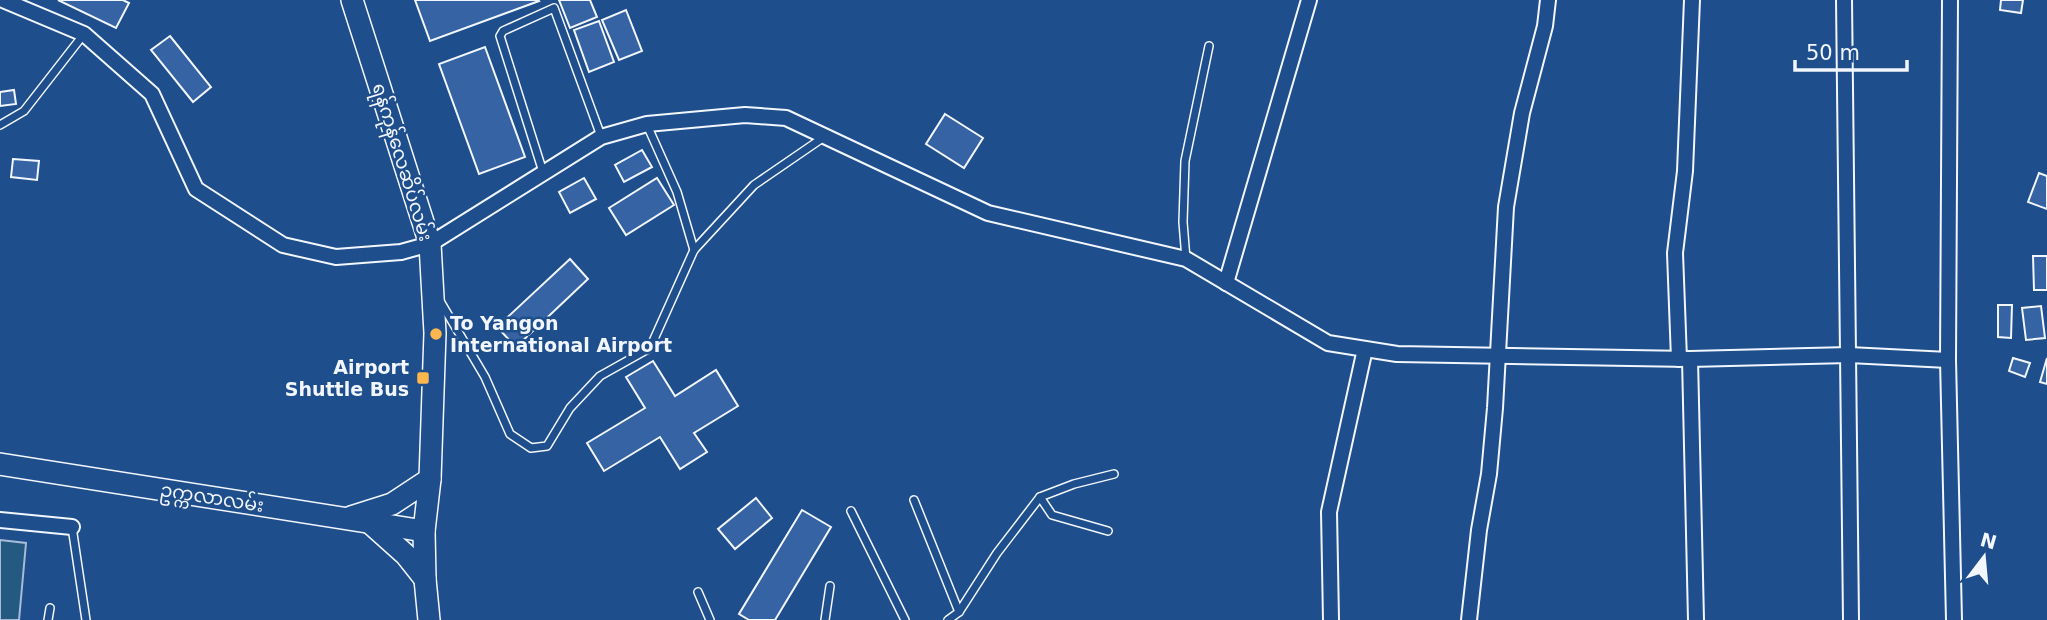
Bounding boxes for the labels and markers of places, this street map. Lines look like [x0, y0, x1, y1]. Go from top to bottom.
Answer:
place label: To Yangon International Airport [450, 312, 672, 356]
marker: To Yangon International Airport [428, 326, 444, 342]
place label: Airport Shuttle Bus [285, 356, 409, 400]
marker: Airport Shuttle Bus [415, 370, 431, 386]

